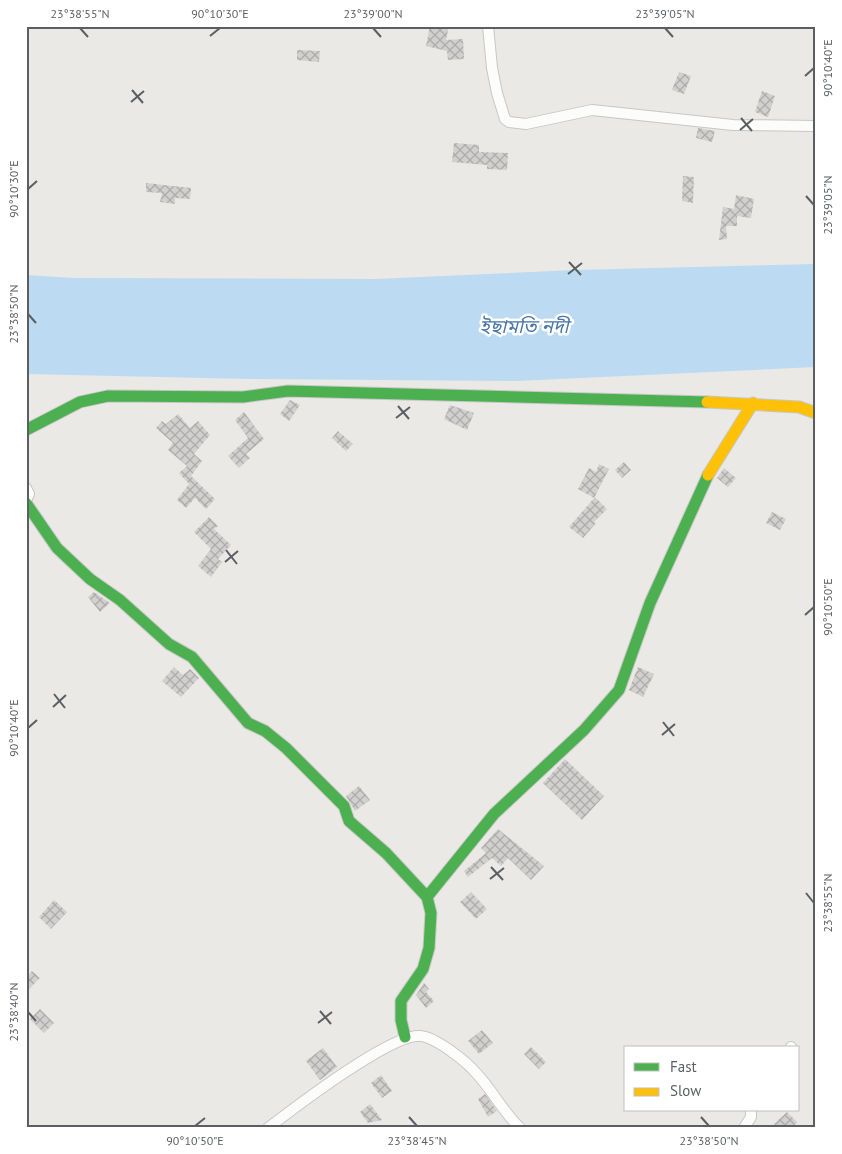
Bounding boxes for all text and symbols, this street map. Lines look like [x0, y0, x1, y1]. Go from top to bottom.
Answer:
text: 23°38'55"N [50, 6, 110, 21]
text: 90°10'30"E [191, 6, 249, 21]
text: 23°39'00"N [343, 6, 403, 21]
text: 23°39'05"N [635, 6, 695, 21]
text: 90°10'40"E [820, 39, 835, 97]
text: 90°10'30"E [6, 160, 21, 218]
text: 23°39'05"N [820, 175, 835, 235]
text: 23°38'50"N [6, 284, 21, 344]
water label: ইছামতি নদী [480, 314, 572, 338]
text: 90°10'50"E [820, 578, 835, 636]
text: 90°10'40"E [6, 699, 21, 757]
text: 23°38'55"N [820, 873, 835, 933]
text: 23°38'40"N [6, 982, 21, 1042]
legend [624, 1046, 800, 1112]
text: Fast [670, 1057, 697, 1076]
text: Slow [670, 1081, 701, 1100]
text: 90°10'50"E [166, 1133, 224, 1148]
text: 23°38'45"N [387, 1133, 447, 1148]
text: 23°38'50"N [679, 1133, 739, 1148]

